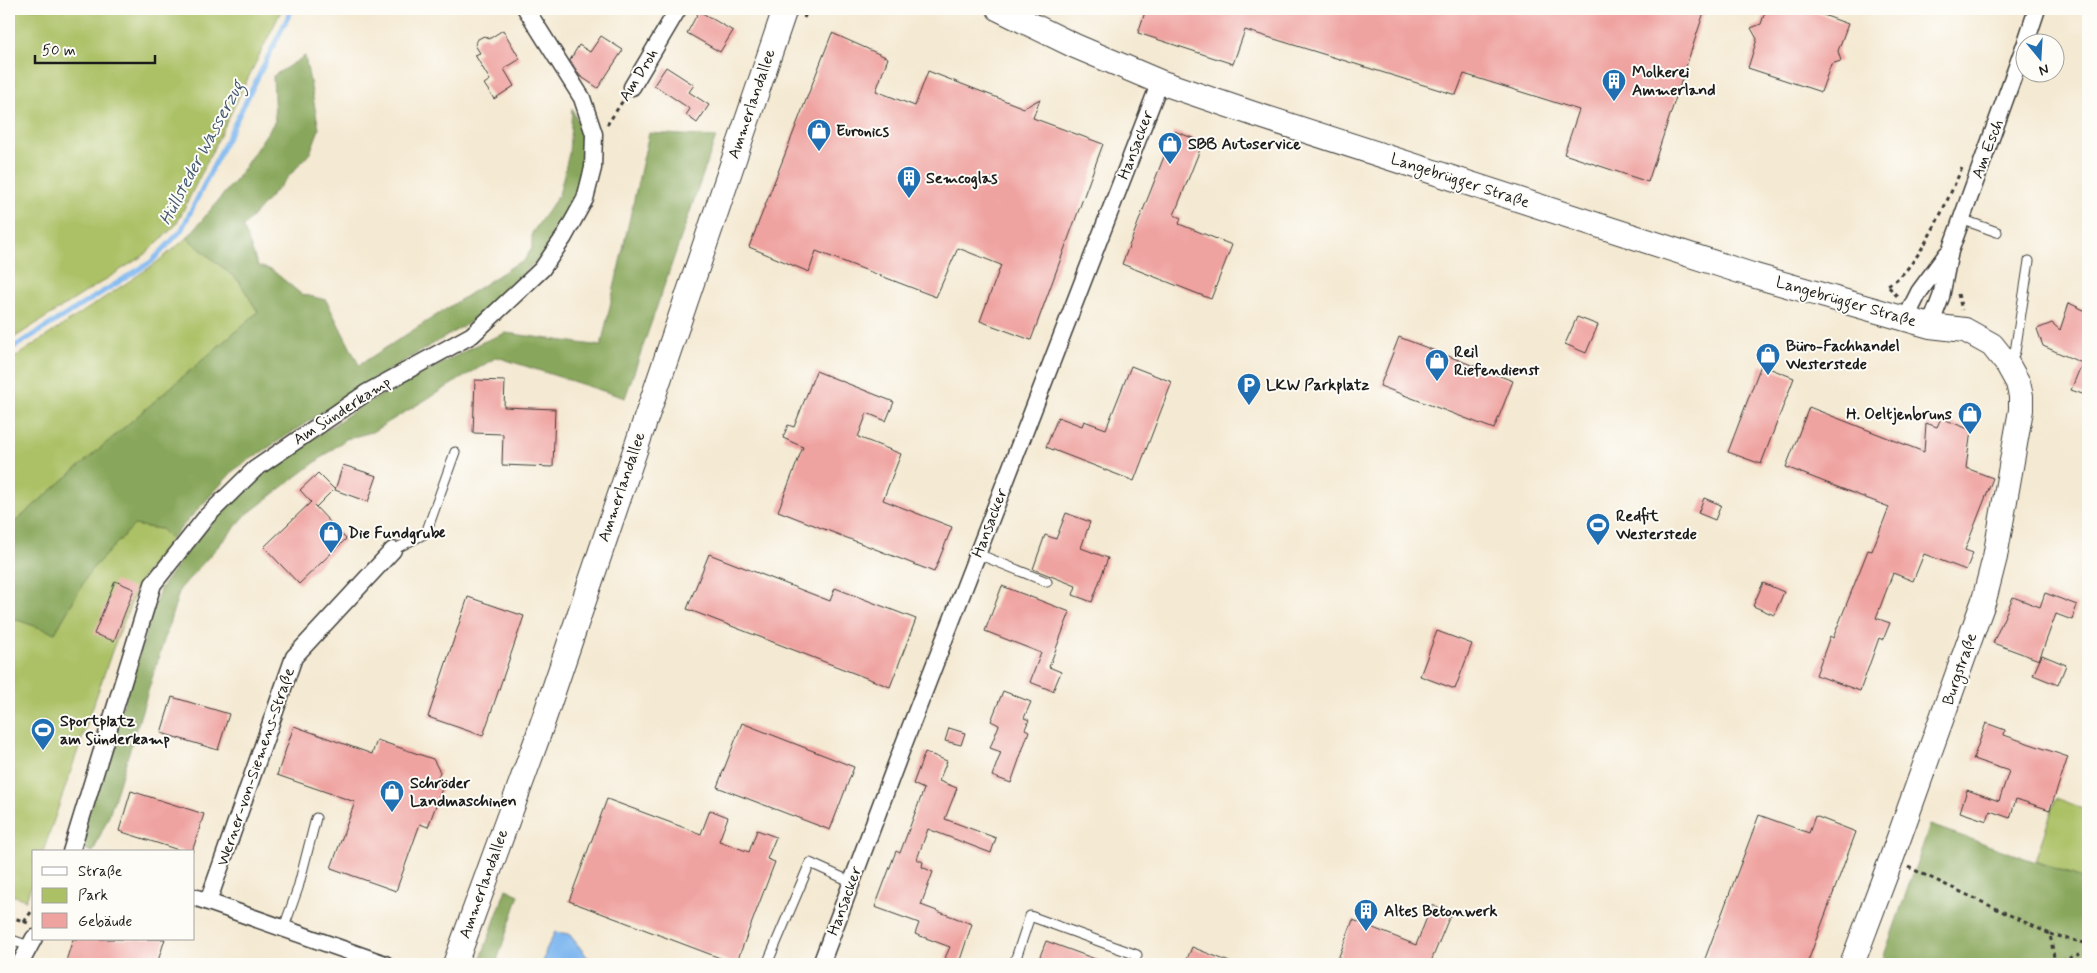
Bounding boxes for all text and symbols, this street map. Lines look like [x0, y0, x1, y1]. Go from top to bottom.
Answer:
scale bar [35, 32, 155, 64]
north arrow [2014, 32, 2064, 82]
text: 50 m [42, 41, 76, 61]
street label: Am Droh [615, 45, 663, 105]
street label: Ammerlandallee [723, 46, 781, 162]
text: N [2036, 59, 2051, 79]
place label: Molkerei Ammerland [1632, 62, 1716, 101]
building icon: Molkerei Ammerland [1601, 68, 1627, 102]
water label: Hüllsteder Wasserzug [154, 74, 253, 230]
street label: Hansacker [1113, 107, 1159, 183]
street label: Am Esch [1967, 116, 2009, 182]
shop icon: Euronics [806, 118, 832, 152]
place label: Euronics [836, 121, 890, 142]
shop icon: SBB Autoservice [1157, 131, 1183, 165]
place label: SBB Autoservice [1188, 134, 1301, 155]
street label: Langebrügger Straße [1387, 149, 1532, 214]
building icon: Semcoglas [896, 165, 922, 199]
place label: Semcoglas [926, 168, 998, 190]
street label: Langebrügger Straße [1773, 272, 1919, 333]
place label: Büro-Fachhandel Westerstede [1785, 336, 1900, 375]
place label: Reil Riefendienst [1454, 342, 1540, 381]
shop icon: Büro-Fachhandel Westerstede [1755, 342, 1781, 376]
shop icon: Reil Riefendienst [1424, 348, 1450, 382]
street label: Am Sünderkamp [289, 372, 395, 450]
parking icon: LKW Parkplatz [1236, 372, 1262, 406]
place label: LKW Parkplatz [1266, 375, 1369, 396]
shop icon: H. Oeltjenbruns [1957, 401, 1983, 435]
place label: H. Oeltjenbruns [1846, 404, 1952, 425]
street label: Ammerlandallee [593, 429, 651, 545]
street label: Hansacker [967, 485, 1013, 561]
place label: Redfit Westerstede [1615, 506, 1697, 545]
sports icon: Redfit Westerstede [1585, 512, 1611, 546]
shop icon: Die Fundgrube [318, 520, 344, 554]
place label: Die Fundgrube [348, 523, 446, 545]
street label: Burgstraße [1938, 630, 1983, 708]
street label: Werner-von-Siemens-Straße [212, 665, 300, 869]
place label: Sportplatz am Sünderkamp [60, 711, 171, 750]
sports icon: Sportplatz am Sünderkamp [30, 717, 56, 751]
place label: Schröder Landmaschinen [410, 773, 517, 812]
shop icon: Schröder Landmaschinen [379, 779, 405, 813]
street label: Ammerlandallee [454, 826, 514, 942]
legend [32, 850, 195, 940]
text: Straße [78, 862, 122, 882]
street label: Hansacker [823, 863, 867, 939]
text: Park [78, 886, 108, 906]
building icon: Altes Betonwerk [1353, 898, 1379, 932]
place label: Altes Betonwerk [1384, 901, 1497, 922]
text: Gebäude [78, 912, 132, 932]

